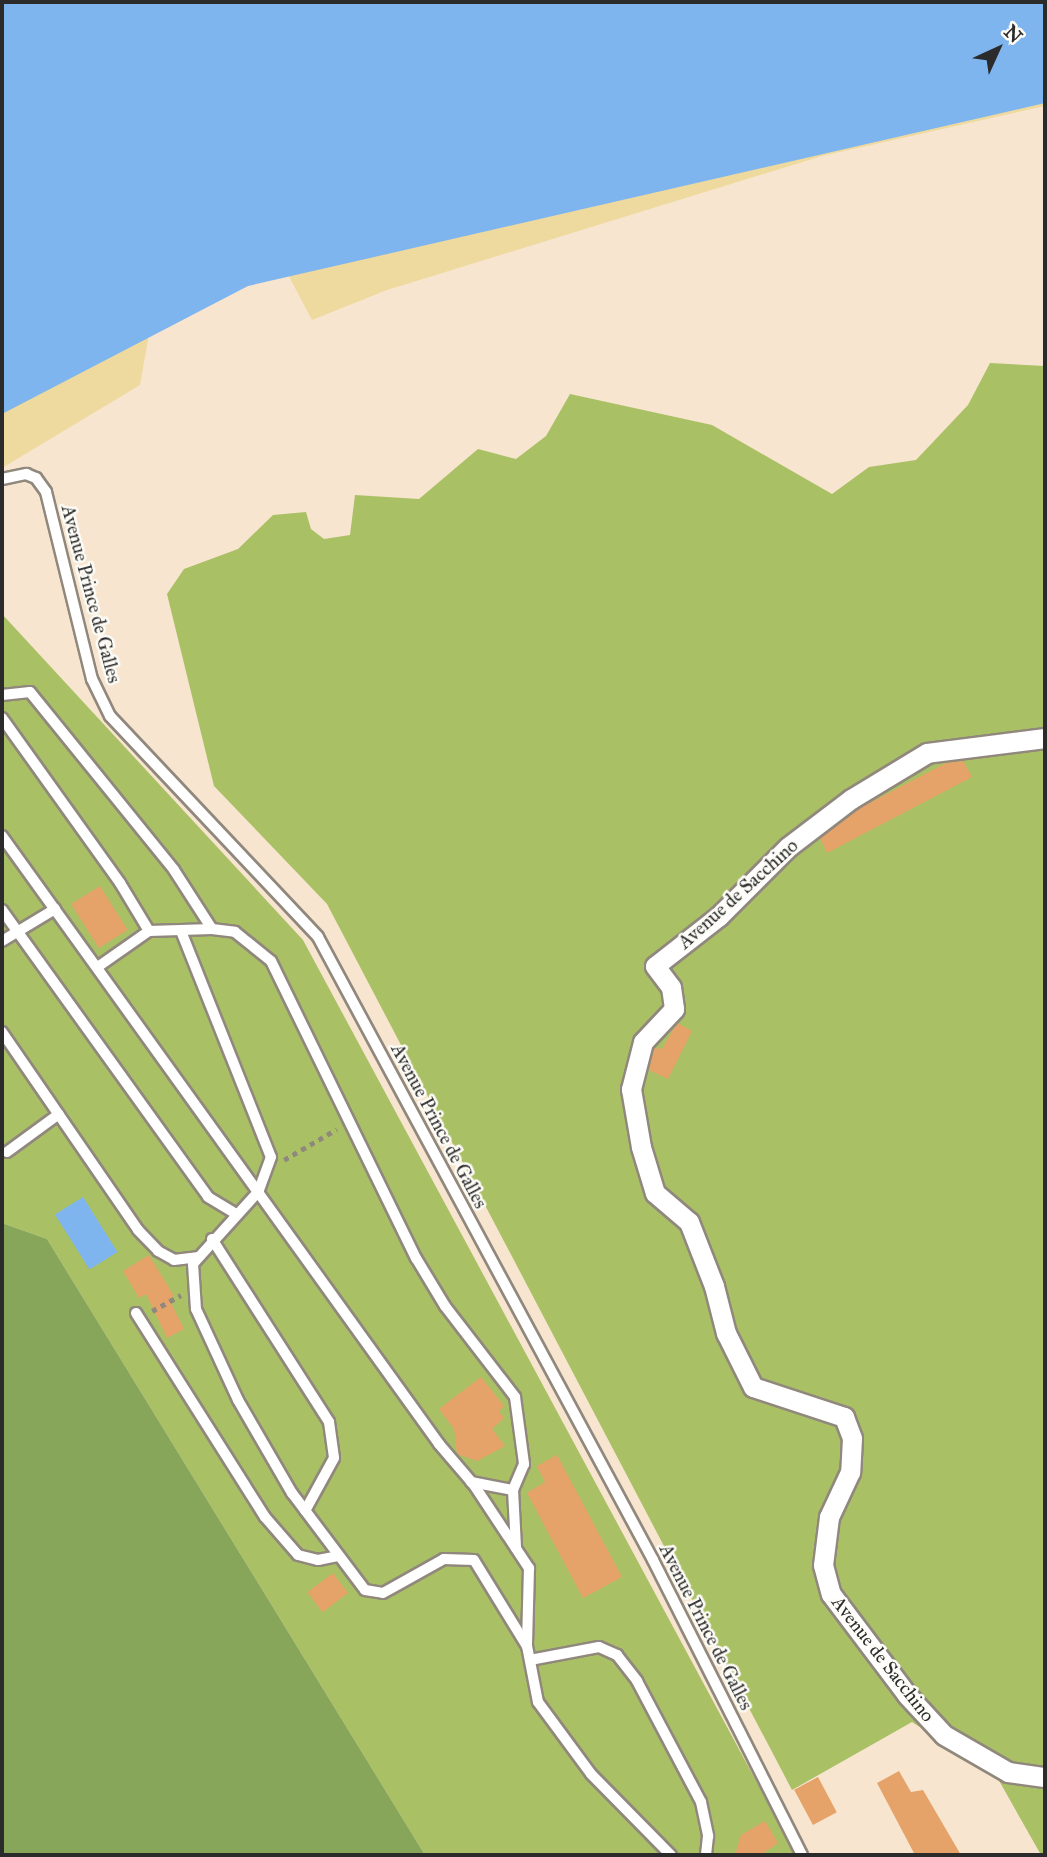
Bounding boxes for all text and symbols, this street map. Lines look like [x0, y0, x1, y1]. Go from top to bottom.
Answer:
north arrow [963, 14, 1033, 84]
text: N [999, 20, 1027, 48]
street label: Avenue Prince de Galles [56, 503, 126, 685]
street label: Avenue de Sacchino [673, 834, 803, 954]
street label: Avenue Prince de Galles [386, 1040, 492, 1212]
street label: Avenue Prince de Galles [654, 1540, 758, 1714]
street label: Avenue de Sacchino [827, 1592, 939, 1726]

